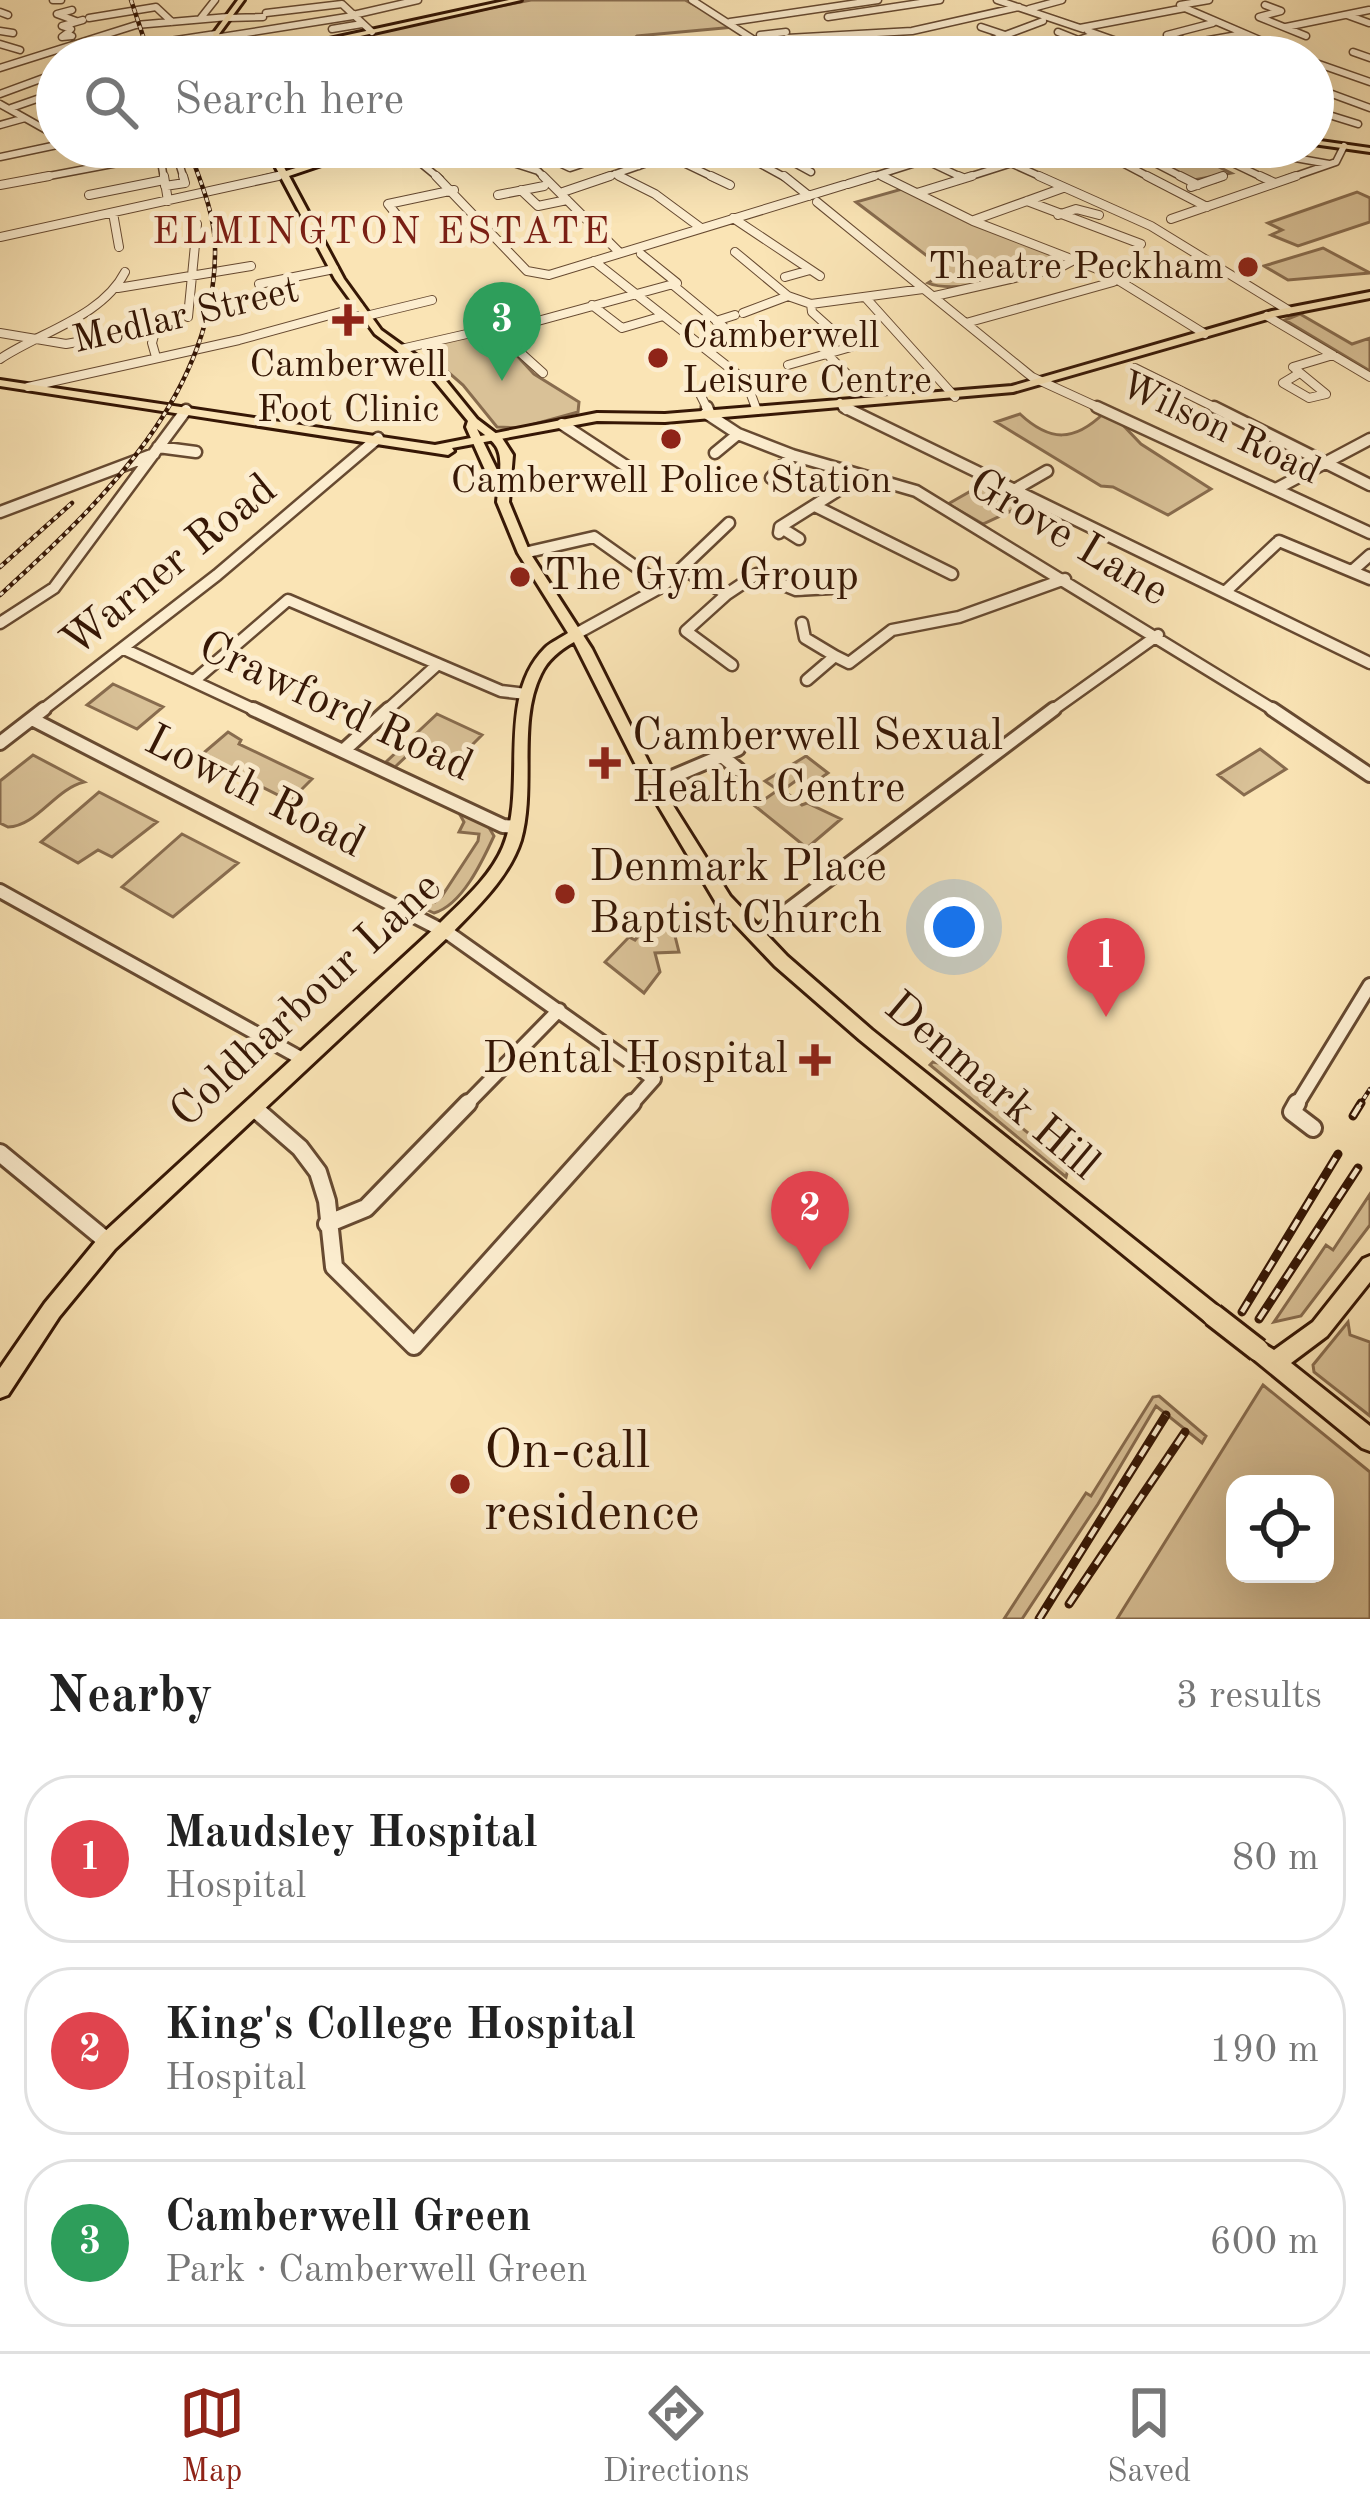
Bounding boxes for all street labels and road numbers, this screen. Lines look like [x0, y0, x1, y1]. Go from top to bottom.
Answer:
street label: Medlar Street [69, 271, 303, 361]
street label: Wilson Road [1114, 366, 1326, 492]
street label: Grove Lane [961, 462, 1175, 616]
street label: Warner Road [54, 467, 286, 667]
street label: Crawford Road [191, 625, 479, 791]
street label: Lowth Road [137, 719, 371, 867]
street label: Coldharbour Lane [163, 865, 451, 1137]
street label: Denmark Hill [875, 985, 1107, 1189]

